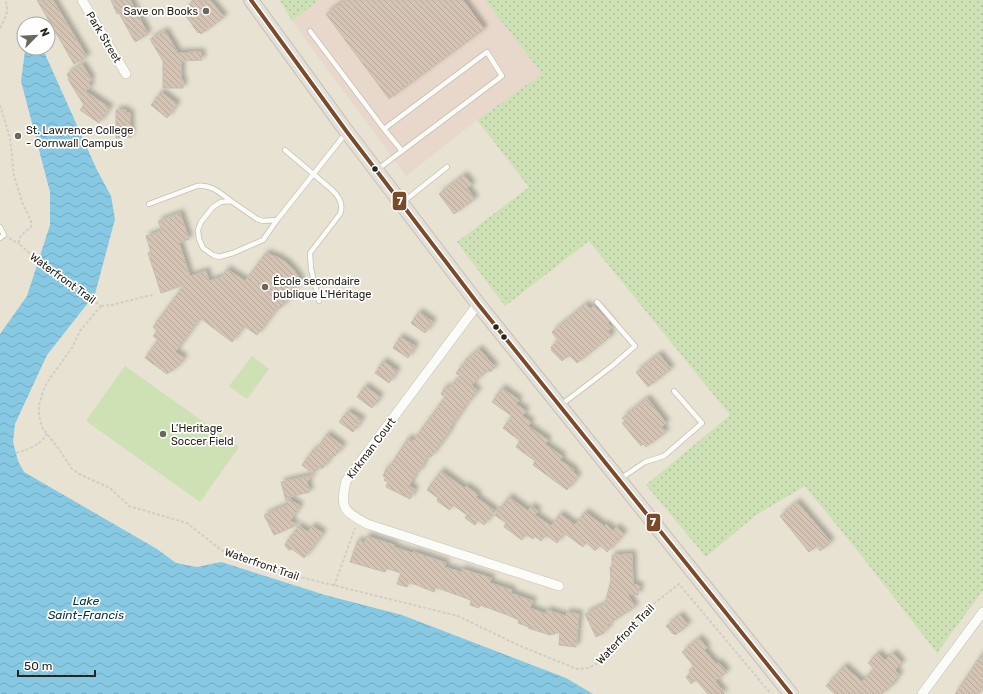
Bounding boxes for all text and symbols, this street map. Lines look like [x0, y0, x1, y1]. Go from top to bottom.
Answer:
place label: Save on Books [124, 5, 198, 18]
marker: Save on Books [201, 6, 211, 16]
street label: Park Street [83, 9, 124, 66]
north arrow [16, 16, 56, 56]
text: N [37, 26, 52, 38]
place label: St. Lawrence College - Cornwall Campus [26, 124, 133, 150]
marker: St. Lawrence College - Cornwall Campus [13, 131, 23, 141]
unlabelled marker [370, 164, 380, 174]
line badge: 7 [392, 191, 407, 211]
text: 7 [397, 195, 404, 208]
street label: Waterfront Trail [27, 250, 98, 307]
place label: École secondaire publique L'Héritage [273, 275, 371, 301]
marker: École secondaire publique L'Héritage [260, 282, 270, 292]
unlabelled marker [491, 322, 501, 332]
unlabelled marker [499, 332, 509, 342]
street label: Kirkman Court [344, 415, 399, 481]
place label: L'Heritage Soccer Field [171, 422, 234, 448]
marker: L'Heritage Soccer Field [158, 429, 168, 439]
line badge: 7 [646, 513, 661, 532]
text: 7 [650, 516, 657, 529]
street label: Waterfront Trail [223, 546, 301, 583]
water label: Lake Saint-Francis [48, 594, 124, 622]
street label: Waterfront Trail [594, 602, 657, 667]
scale bar [18, 652, 95, 678]
text: 50 m [24, 659, 52, 673]

